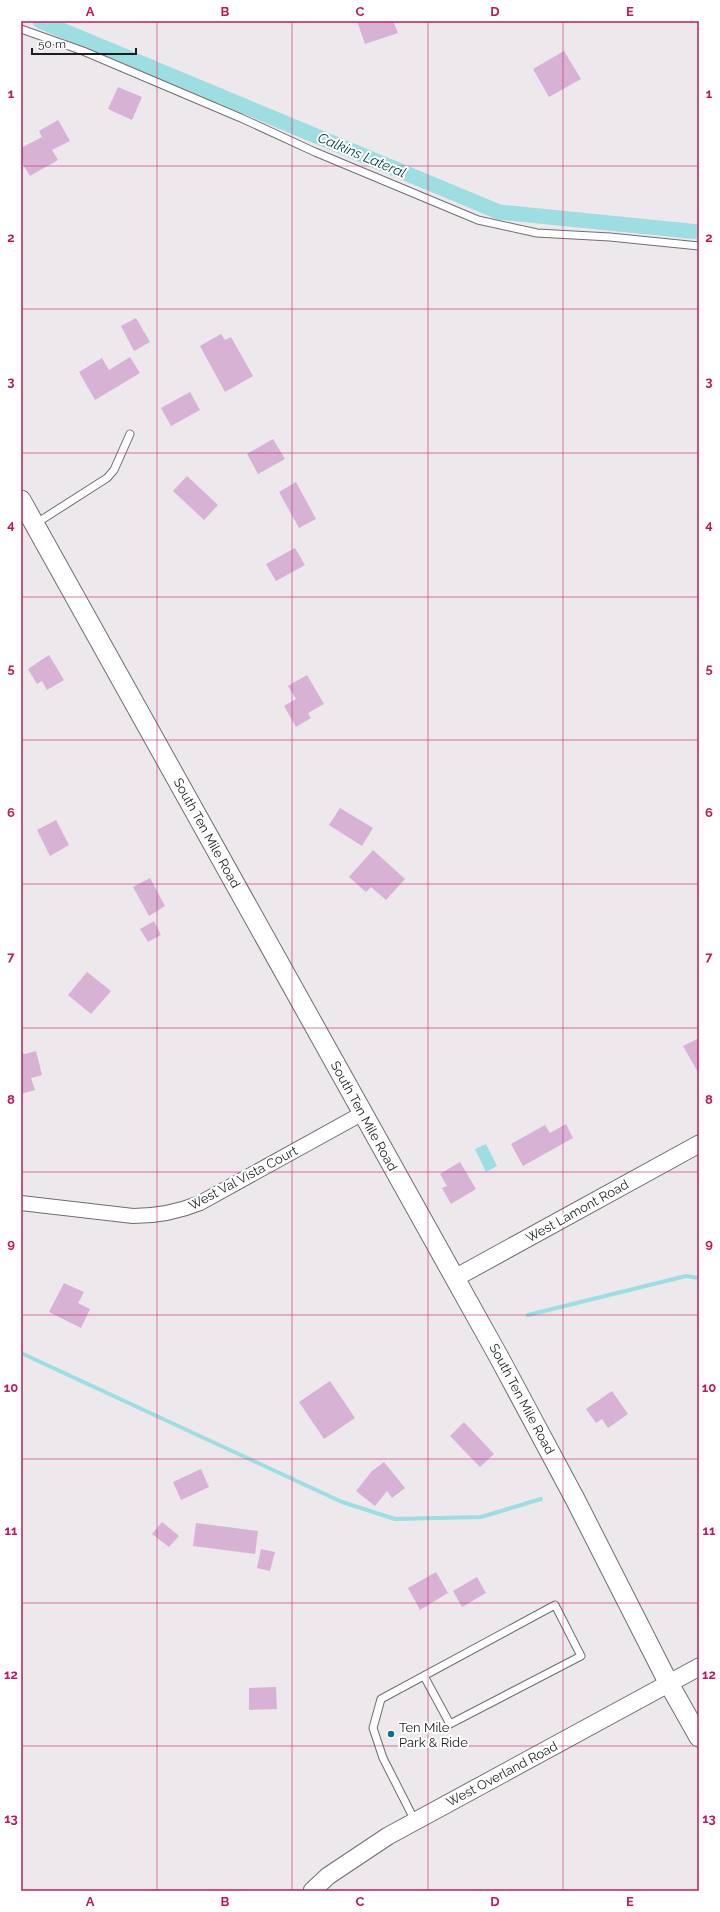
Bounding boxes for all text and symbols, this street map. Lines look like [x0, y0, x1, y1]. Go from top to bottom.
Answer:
text: A [86, 4, 95, 19]
text: B [221, 4, 230, 19]
text: C [356, 4, 365, 19]
text: D [490, 4, 500, 19]
text: E [626, 4, 634, 19]
scale bar [32, 30, 136, 56]
text: 50 m [38, 37, 66, 51]
text: 1 [8, 86, 15, 101]
text: 1 [706, 86, 713, 101]
water label: Calkins Lateral [316, 129, 409, 181]
text: 2 [7, 230, 15, 245]
text: 2 [705, 230, 713, 245]
text: 3 [7, 374, 15, 389]
text: 3 [705, 374, 713, 389]
text: 4 [7, 517, 15, 532]
text: 4 [705, 517, 713, 532]
text: 5 [7, 661, 15, 676]
text: 5 [705, 661, 713, 676]
street label: South Ten Mile Road [171, 776, 243, 890]
text: 6 [7, 805, 15, 820]
text: 6 [705, 805, 713, 820]
text: 7 [7, 949, 15, 964]
text: 7 [705, 949, 713, 964]
street label: South Ten Mile Road [328, 1059, 400, 1173]
text: 8 [7, 1092, 15, 1107]
text: 8 [705, 1092, 713, 1107]
street label: West Val Vista Court [186, 1143, 301, 1213]
street label: West Lamont Road [523, 1177, 631, 1245]
text: 9 [7, 1236, 15, 1251]
text: 9 [705, 1236, 713, 1251]
street label: South Ten Mile Road [486, 1341, 558, 1457]
text: 10 [4, 1380, 18, 1395]
text: 10 [702, 1380, 716, 1395]
text: 11 [5, 1523, 18, 1538]
text: 11 [703, 1523, 716, 1538]
text: 12 [4, 1667, 18, 1682]
text: 12 [702, 1667, 716, 1682]
place label: Ten Mile Park & Ride [399, 1720, 468, 1750]
marker: Ten Mile Park & Ride [386, 1729, 396, 1739]
street label: West Overland Road [444, 1738, 560, 1810]
text: 13 [4, 1811, 18, 1826]
text: 13 [702, 1811, 716, 1826]
text: A [86, 1894, 95, 1909]
text: B [221, 1894, 230, 1909]
text: C [356, 1894, 365, 1909]
text: D [490, 1894, 500, 1909]
text: E [626, 1894, 634, 1909]

